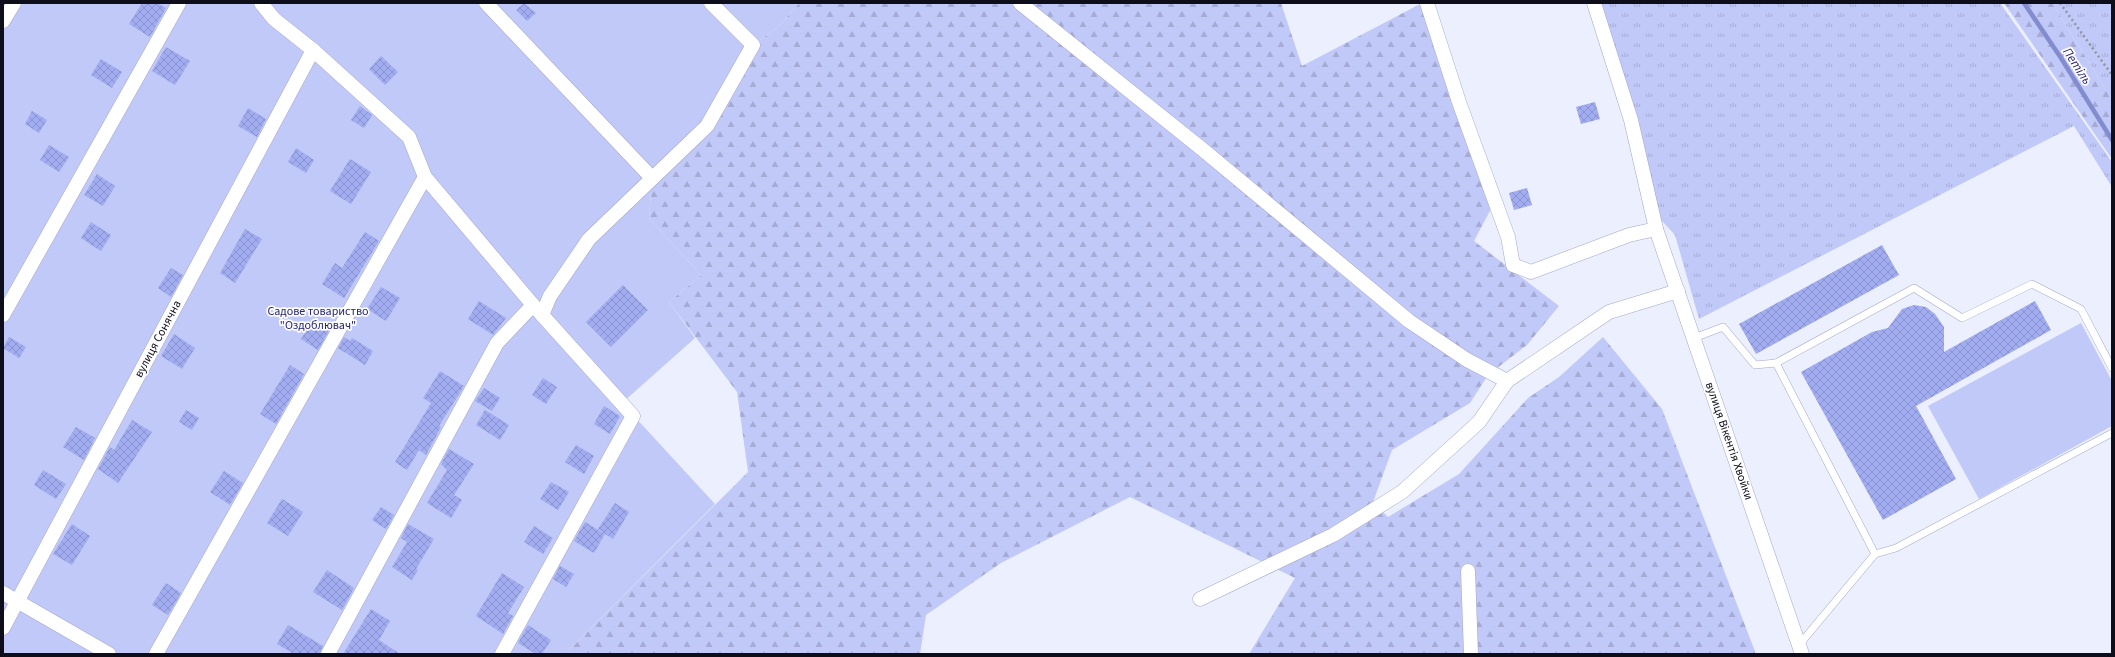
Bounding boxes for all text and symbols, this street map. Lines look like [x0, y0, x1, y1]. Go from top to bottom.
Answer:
water label: Петіль [2058, 44, 2096, 88]
street label: вулиця Сонячна [130, 297, 186, 381]
park label: Садове товариство "Оздоблювач" [267, 303, 369, 334]
street label: вулиця Вікентія Хвойки [1701, 380, 1757, 502]

